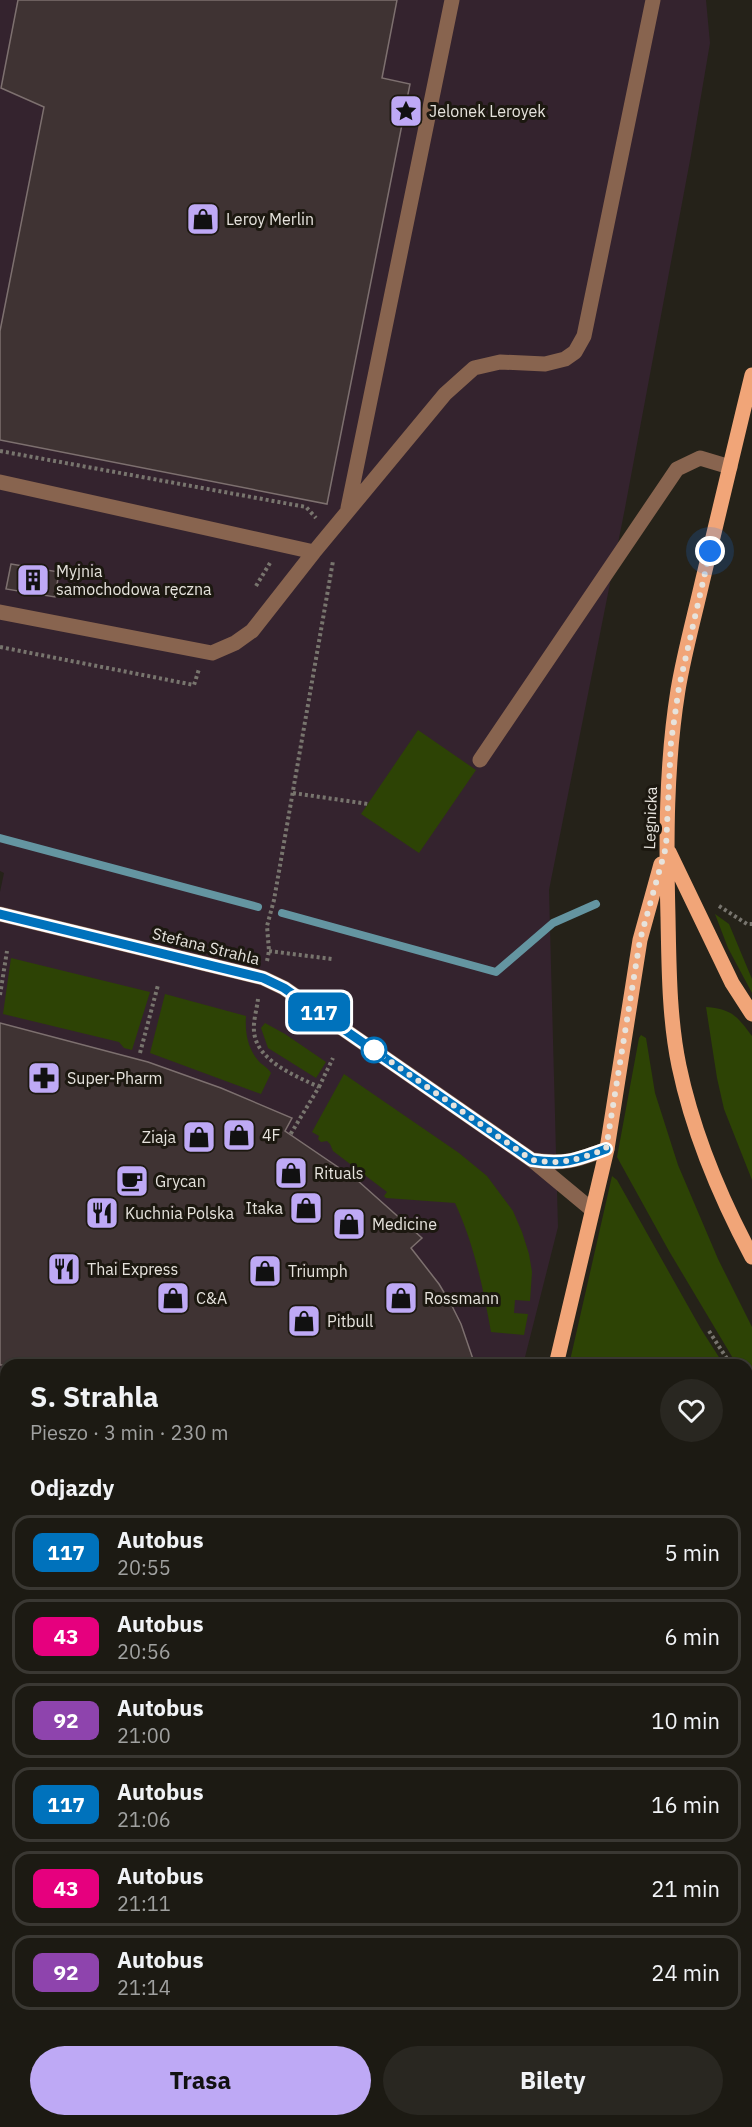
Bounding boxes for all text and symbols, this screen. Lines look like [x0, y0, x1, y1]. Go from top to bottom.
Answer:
place icon: Jelonek Leroyek [388, 93, 424, 129]
place label: Jelonek Leroyek [429, 101, 546, 121]
shop icon: Leroy Merlin [185, 201, 221, 237]
place label: Leroy Merlin [226, 209, 314, 229]
your location [695, 536, 725, 566]
place label: Myjnia samochodowa ręczna [56, 561, 212, 599]
building icon: Myjnia samochodowa ręczna [15, 562, 51, 598]
street label: Legnicka [639, 786, 661, 850]
street label: Stefana Strahla [150, 923, 262, 969]
line badge: 117 [284, 992, 354, 1032]
text: 117 [300, 998, 338, 1026]
unlabelled marker [361, 1037, 387, 1063]
pharmacy icon: Super-Pharm [26, 1060, 62, 1096]
place label: Super-Pharm [67, 1068, 163, 1088]
shop icon: 4F [221, 1117, 257, 1153]
shop icon: Ziaja [181, 1119, 217, 1155]
place label: 4F [262, 1125, 281, 1145]
place label: Ziaja [142, 1127, 176, 1147]
shop icon: Rituals [273, 1155, 309, 1191]
cafe icon: Grycan [114, 1163, 150, 1199]
place label: Rituals [314, 1163, 364, 1183]
place label: Grycan [155, 1171, 206, 1191]
shop icon: Itaka [288, 1190, 324, 1226]
restaurant icon: Kuchnia Polska [84, 1195, 120, 1231]
place label: Itaka [246, 1198, 283, 1218]
place label: Kuchnia Polska [125, 1203, 234, 1223]
shop icon: Medicine [331, 1206, 367, 1242]
place label: Medicine [372, 1214, 437, 1234]
restaurant icon: Thai Express [46, 1251, 82, 1287]
shop icon: Triumph [247, 1253, 283, 1289]
place label: Thai Express [87, 1259, 178, 1279]
place label: Triumph [288, 1261, 348, 1281]
shop icon: C&A [155, 1280, 191, 1316]
shop icon: Rossmann [383, 1280, 419, 1316]
place label: C&A [196, 1288, 227, 1308]
place label: Rossmann [424, 1288, 499, 1308]
shop icon: Pitbull [286, 1303, 322, 1339]
place label: Pitbull [327, 1311, 373, 1331]
text: S. Strahla [30, 1378, 159, 1415]
button: heart [660, 1379, 723, 1442]
text: Pieszo · 3 min · 230 m [30, 1419, 229, 1446]
text: Odjazdy [30, 1473, 114, 1502]
text: Autobus [117, 1525, 204, 1554]
text: 117 [47, 1538, 85, 1566]
text: 5 min [664, 1538, 720, 1567]
text: 20:55 [117, 1554, 171, 1581]
text: Autobus [117, 1609, 204, 1638]
text: 43 [53, 1622, 79, 1650]
text: 6 min [664, 1622, 720, 1651]
text: 20:56 [117, 1638, 171, 1665]
text: Autobus [117, 1693, 204, 1722]
text: 92 [53, 1706, 79, 1734]
text: 10 min [651, 1706, 720, 1735]
text: 21:00 [117, 1722, 171, 1749]
text: Autobus [117, 1777, 204, 1806]
text: 117 [47, 1790, 85, 1818]
text: 16 min [651, 1790, 720, 1819]
text: 21:06 [117, 1806, 171, 1833]
text: Autobus [117, 1861, 204, 1890]
text: 43 [53, 1874, 79, 1902]
text: 21 min [651, 1874, 720, 1903]
text: 21:11 [117, 1890, 171, 1917]
text: Autobus [117, 1945, 204, 1974]
text: 92 [53, 1958, 79, 1986]
text: 24 min [651, 1958, 720, 1987]
text: 21:14 [117, 1974, 171, 2001]
button: Trasa [30, 2046, 371, 2115]
button: Bilety [383, 2046, 723, 2115]

